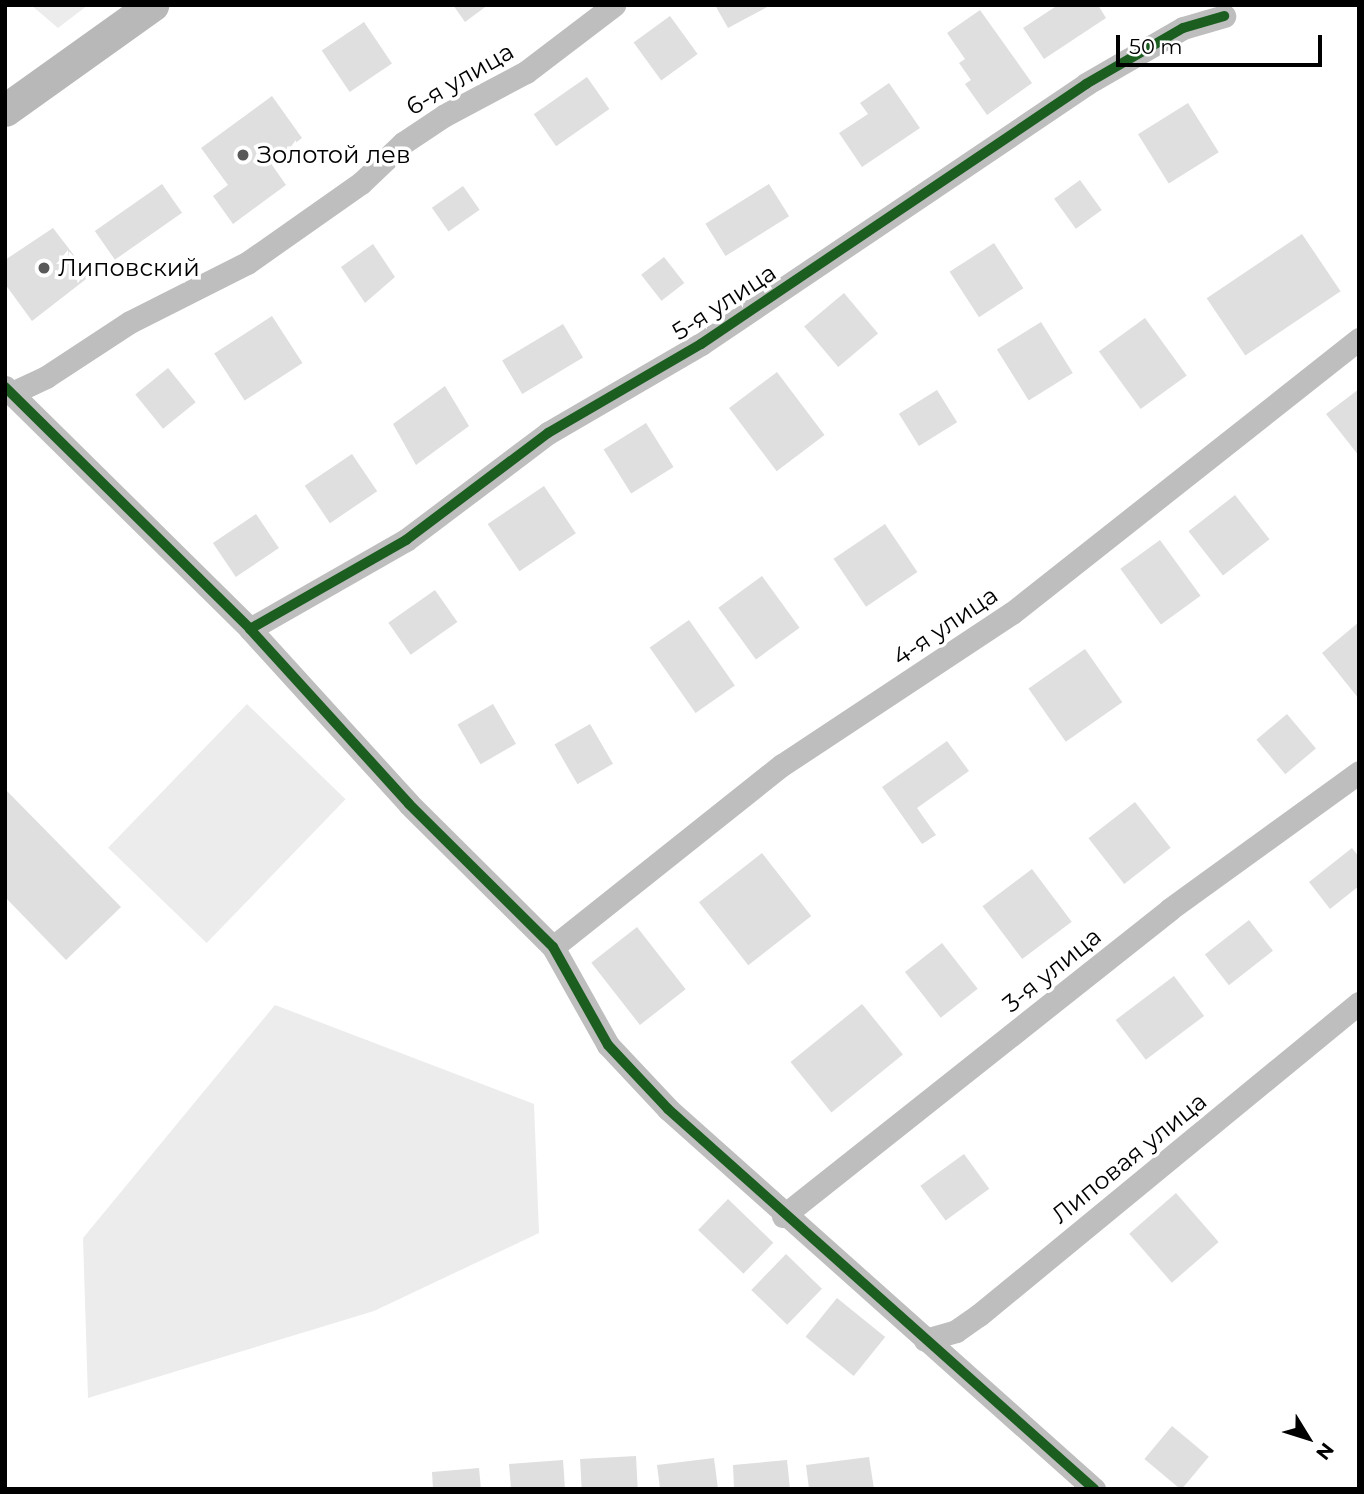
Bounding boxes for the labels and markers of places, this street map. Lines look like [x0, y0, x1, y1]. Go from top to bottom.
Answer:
place label: Золотой лев [257, 141, 410, 169]
marker: Золотой лев [235, 147, 251, 163]
place label: Липовский [58, 254, 200, 282]
marker: Липовский [36, 260, 52, 276]

